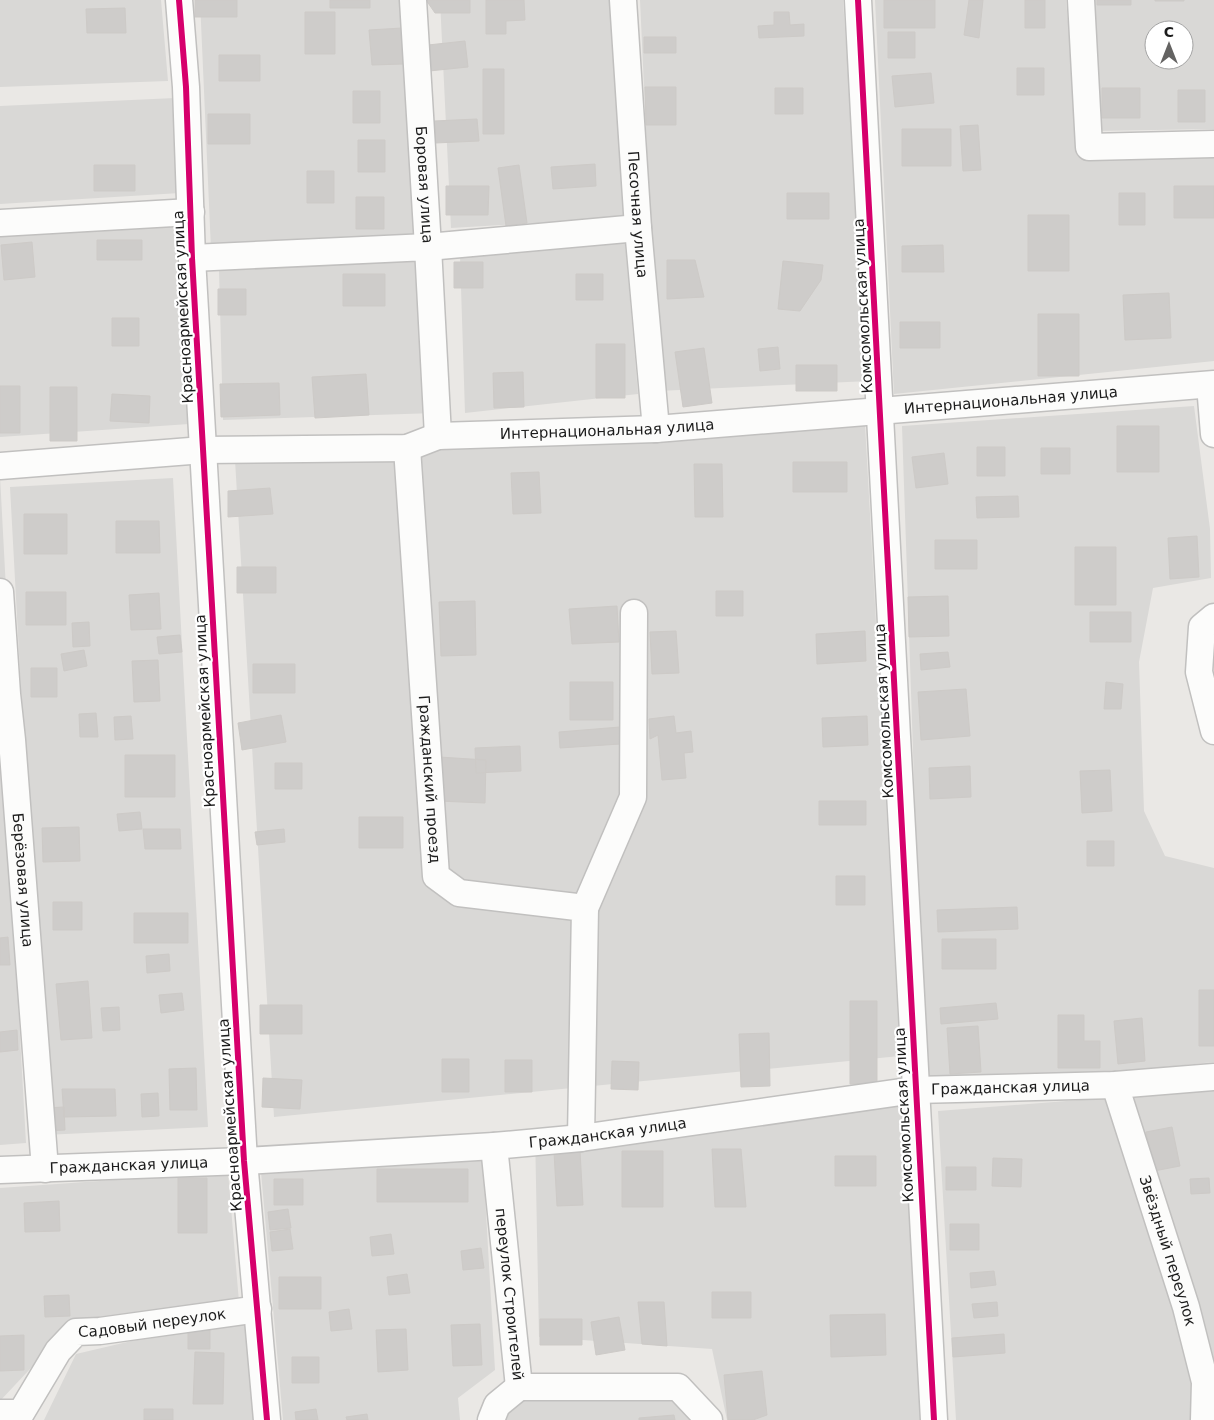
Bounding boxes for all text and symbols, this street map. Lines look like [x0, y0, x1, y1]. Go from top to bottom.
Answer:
north arrow [1144, 20, 1194, 70]
text: С [1164, 24, 1174, 40]
street label: Боровая улица [412, 125, 437, 244]
street label: Песочная улица [624, 150, 651, 279]
street label: Красноармейская улица [169, 210, 197, 404]
street label: Комсомольская улица [849, 218, 877, 394]
street label: Интернациональная улица [903, 383, 1119, 418]
street label: Интернациональная улица [499, 415, 715, 443]
street label: Красноармейская улица [191, 614, 219, 808]
street label: Комсомольская улица [870, 623, 898, 799]
street label: Гражданский проезд [415, 695, 444, 864]
street label: Берёзовая улица [9, 812, 37, 948]
street label: Красноармейская улица [214, 1018, 246, 1212]
street label: Комсомольская улица [890, 1027, 918, 1203]
street label: Гражданская улица [931, 1077, 1090, 1099]
street label: Гражданская улица [528, 1114, 688, 1152]
street label: Гражданская улица [49, 1153, 209, 1177]
street label: Звёздный переулок [1136, 1173, 1199, 1328]
street label: переулок Строителей [491, 1207, 527, 1381]
street label: Садовый переулок [78, 1305, 227, 1341]

